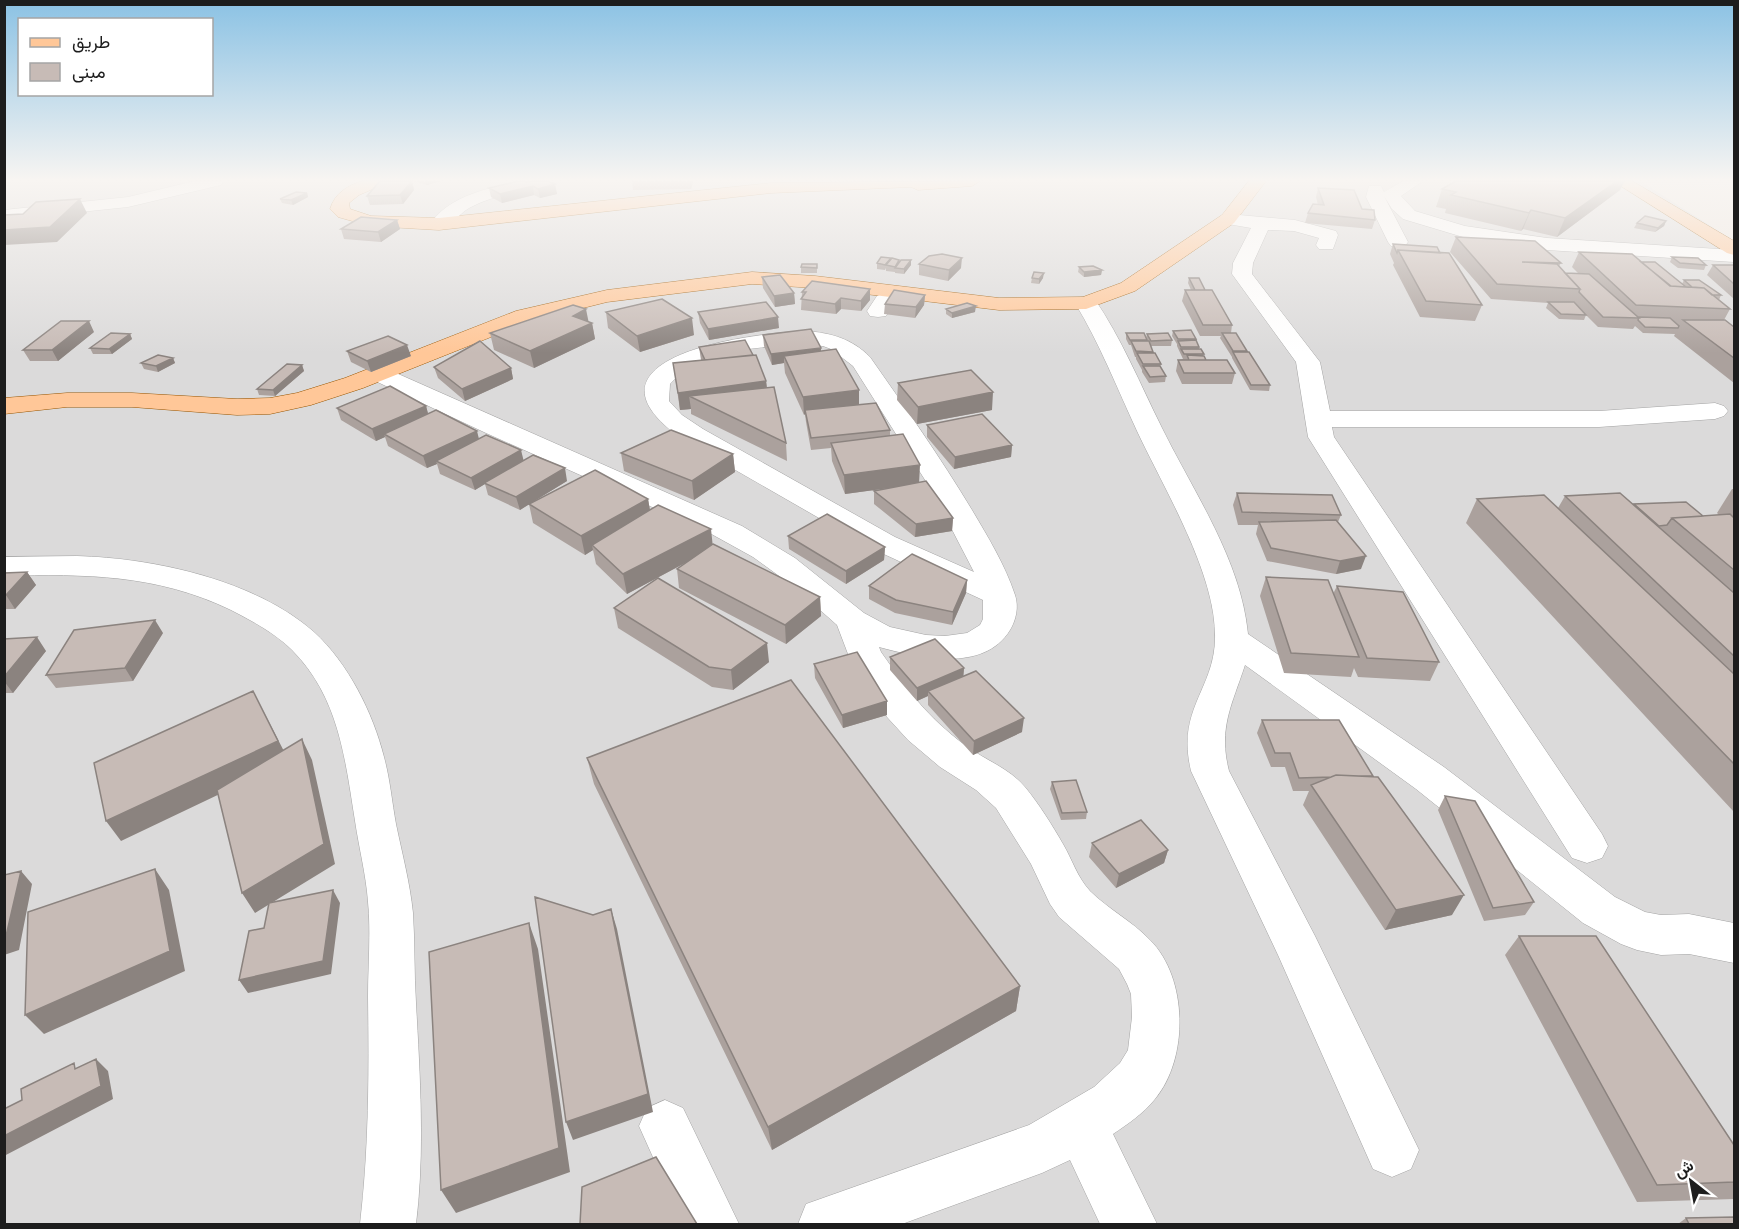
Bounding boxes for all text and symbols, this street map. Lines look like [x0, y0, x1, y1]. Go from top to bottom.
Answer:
legend [18, 18, 213, 96]
text: طريق [72, 29, 110, 53]
text: مبنى [72, 59, 106, 83]
north arrow [1661, 1151, 1721, 1211]
text: ش [1669, 1154, 1697, 1183]

